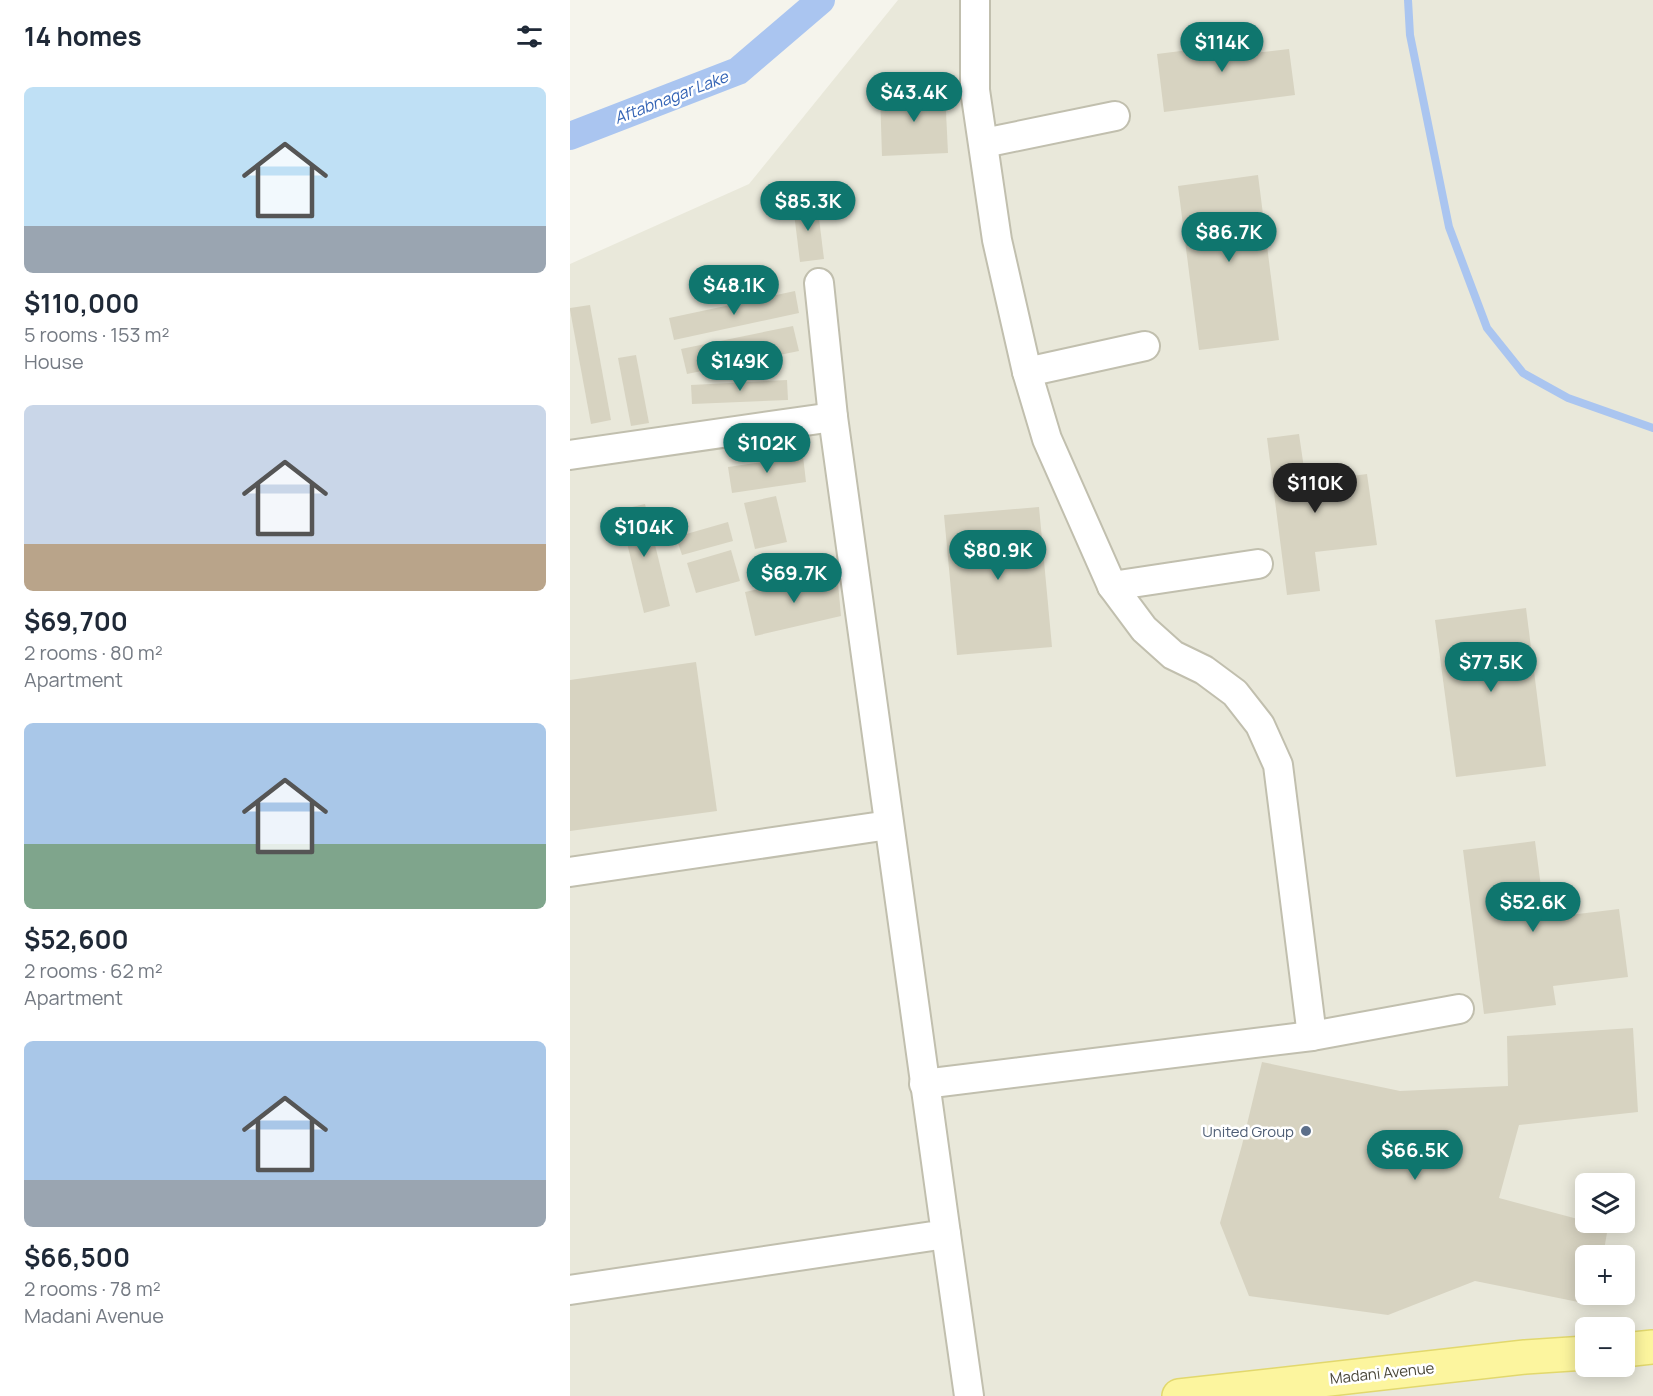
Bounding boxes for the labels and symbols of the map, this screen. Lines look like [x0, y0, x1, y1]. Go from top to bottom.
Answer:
pin: $114K [1180, 22, 1264, 73]
water label: Aftabnagar Lake [611, 65, 733, 129]
pin: $43.4K [865, 72, 963, 123]
pin: $85.3K [759, 181, 857, 232]
pin: $86.7K [1180, 212, 1278, 263]
pin: $48.1K [685, 265, 783, 316]
pin: $149K [698, 341, 782, 392]
pin: $102K [725, 423, 809, 474]
pin: $110K [1273, 463, 1357, 514]
pin: $104K [602, 507, 686, 558]
pin: $80.9K [949, 530, 1047, 581]
pin: $69.7K [745, 553, 843, 604]
pin: $77.5K [1442, 642, 1540, 693]
pin: $52.6K [1484, 882, 1582, 933]
place label: United Group [1202, 1121, 1294, 1142]
marker: United Group [1299, 1124, 1313, 1138]
pin: $66.5K [1366, 1130, 1464, 1181]
street label: Madani Avenue [1329, 1357, 1435, 1389]

